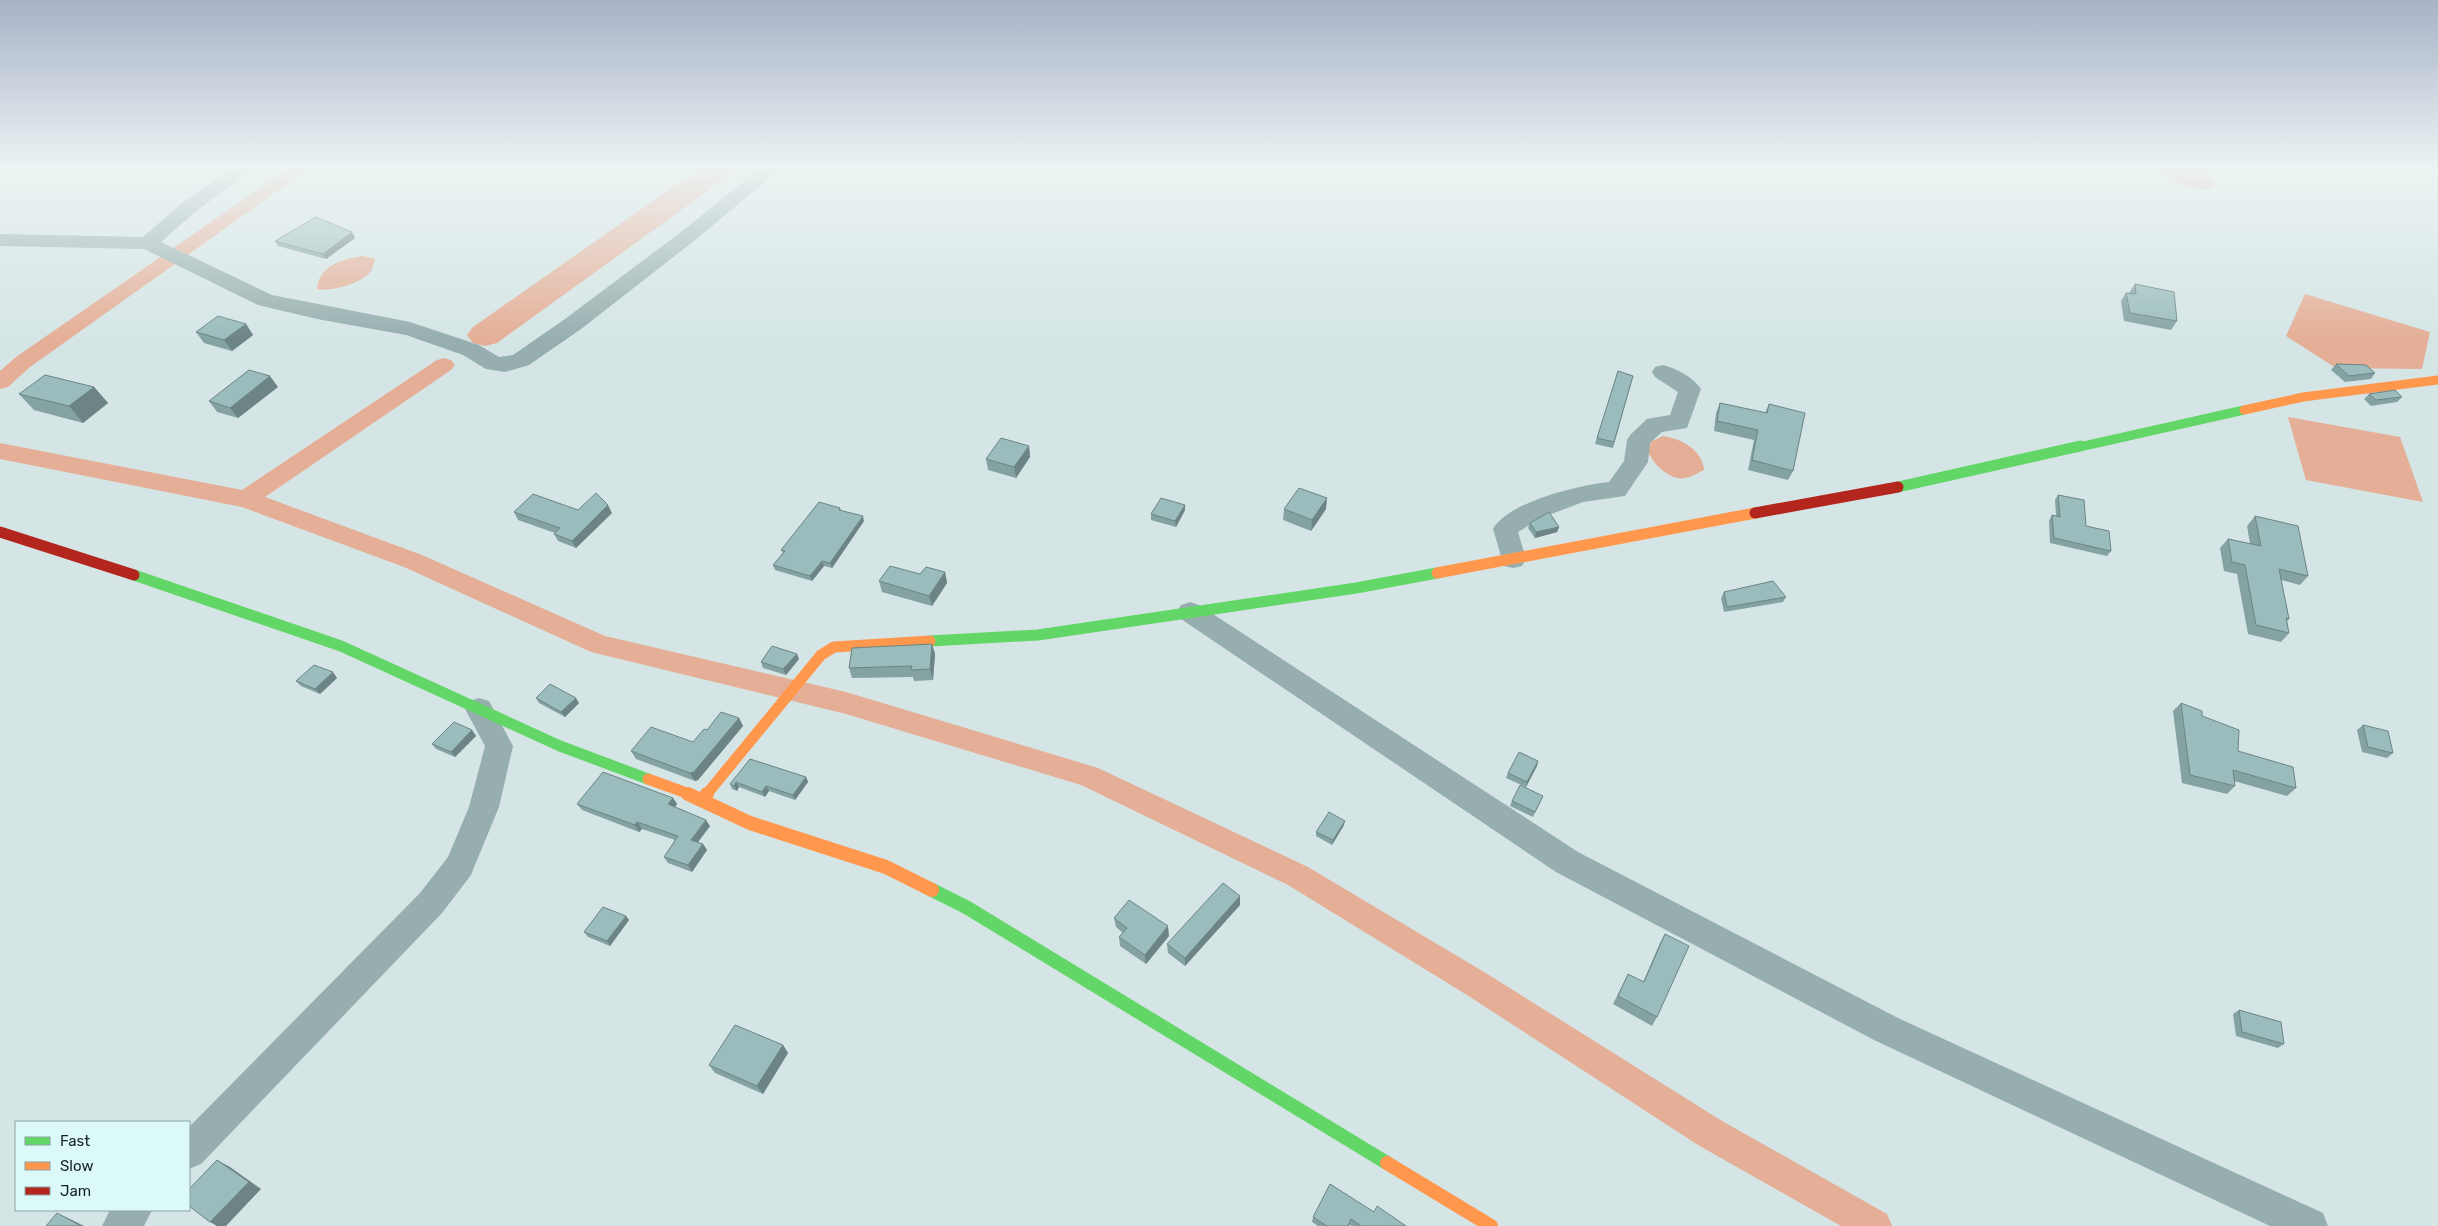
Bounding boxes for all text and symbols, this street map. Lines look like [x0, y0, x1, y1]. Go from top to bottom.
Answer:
legend [15, 1121, 190, 1211]
text: Fast [60, 1132, 90, 1150]
text: Slow [60, 1157, 93, 1175]
text: Jam [60, 1182, 91, 1200]

